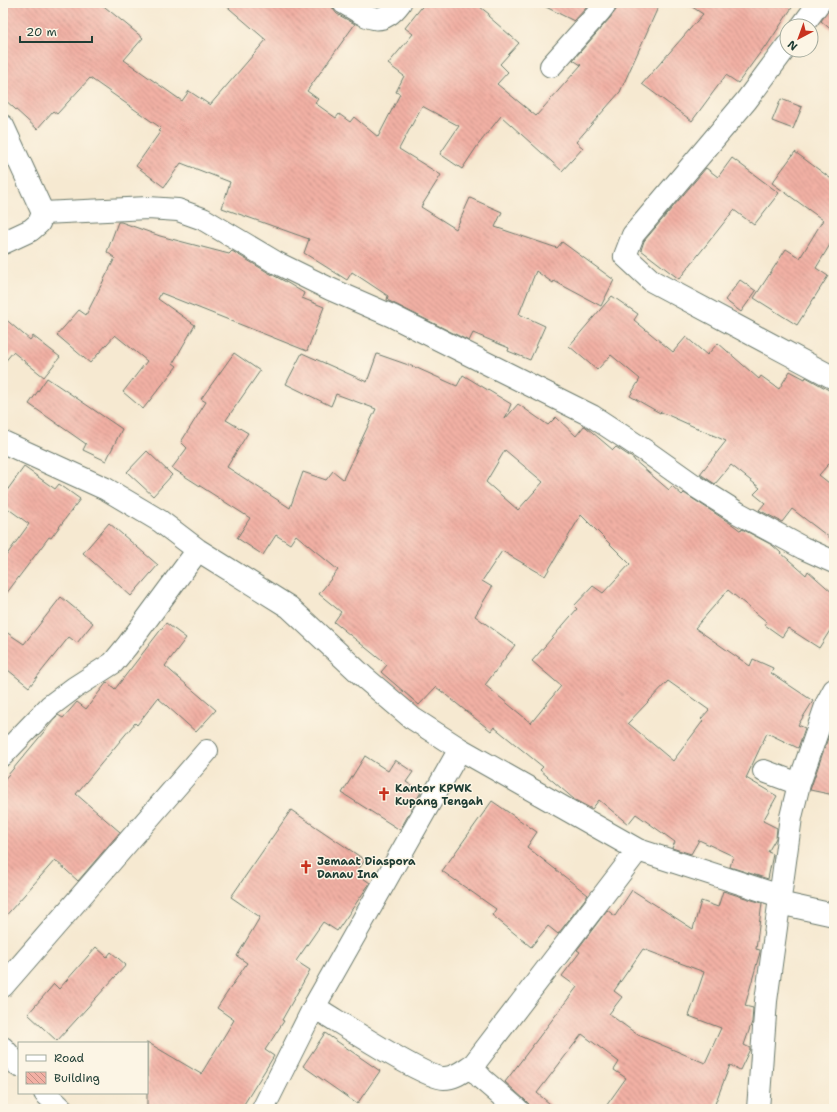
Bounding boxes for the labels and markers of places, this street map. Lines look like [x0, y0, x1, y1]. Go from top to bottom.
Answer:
place label: Kantor KPWK Kupang Tengah [395, 781, 484, 809]
church icon: Kantor KPWK Kupang Tengah [376, 786, 392, 802]
place label: Jemaat Diaspora Danau Ina [317, 854, 416, 882]
church icon: Jemaat Diaspora Danau Ina [298, 859, 314, 875]

